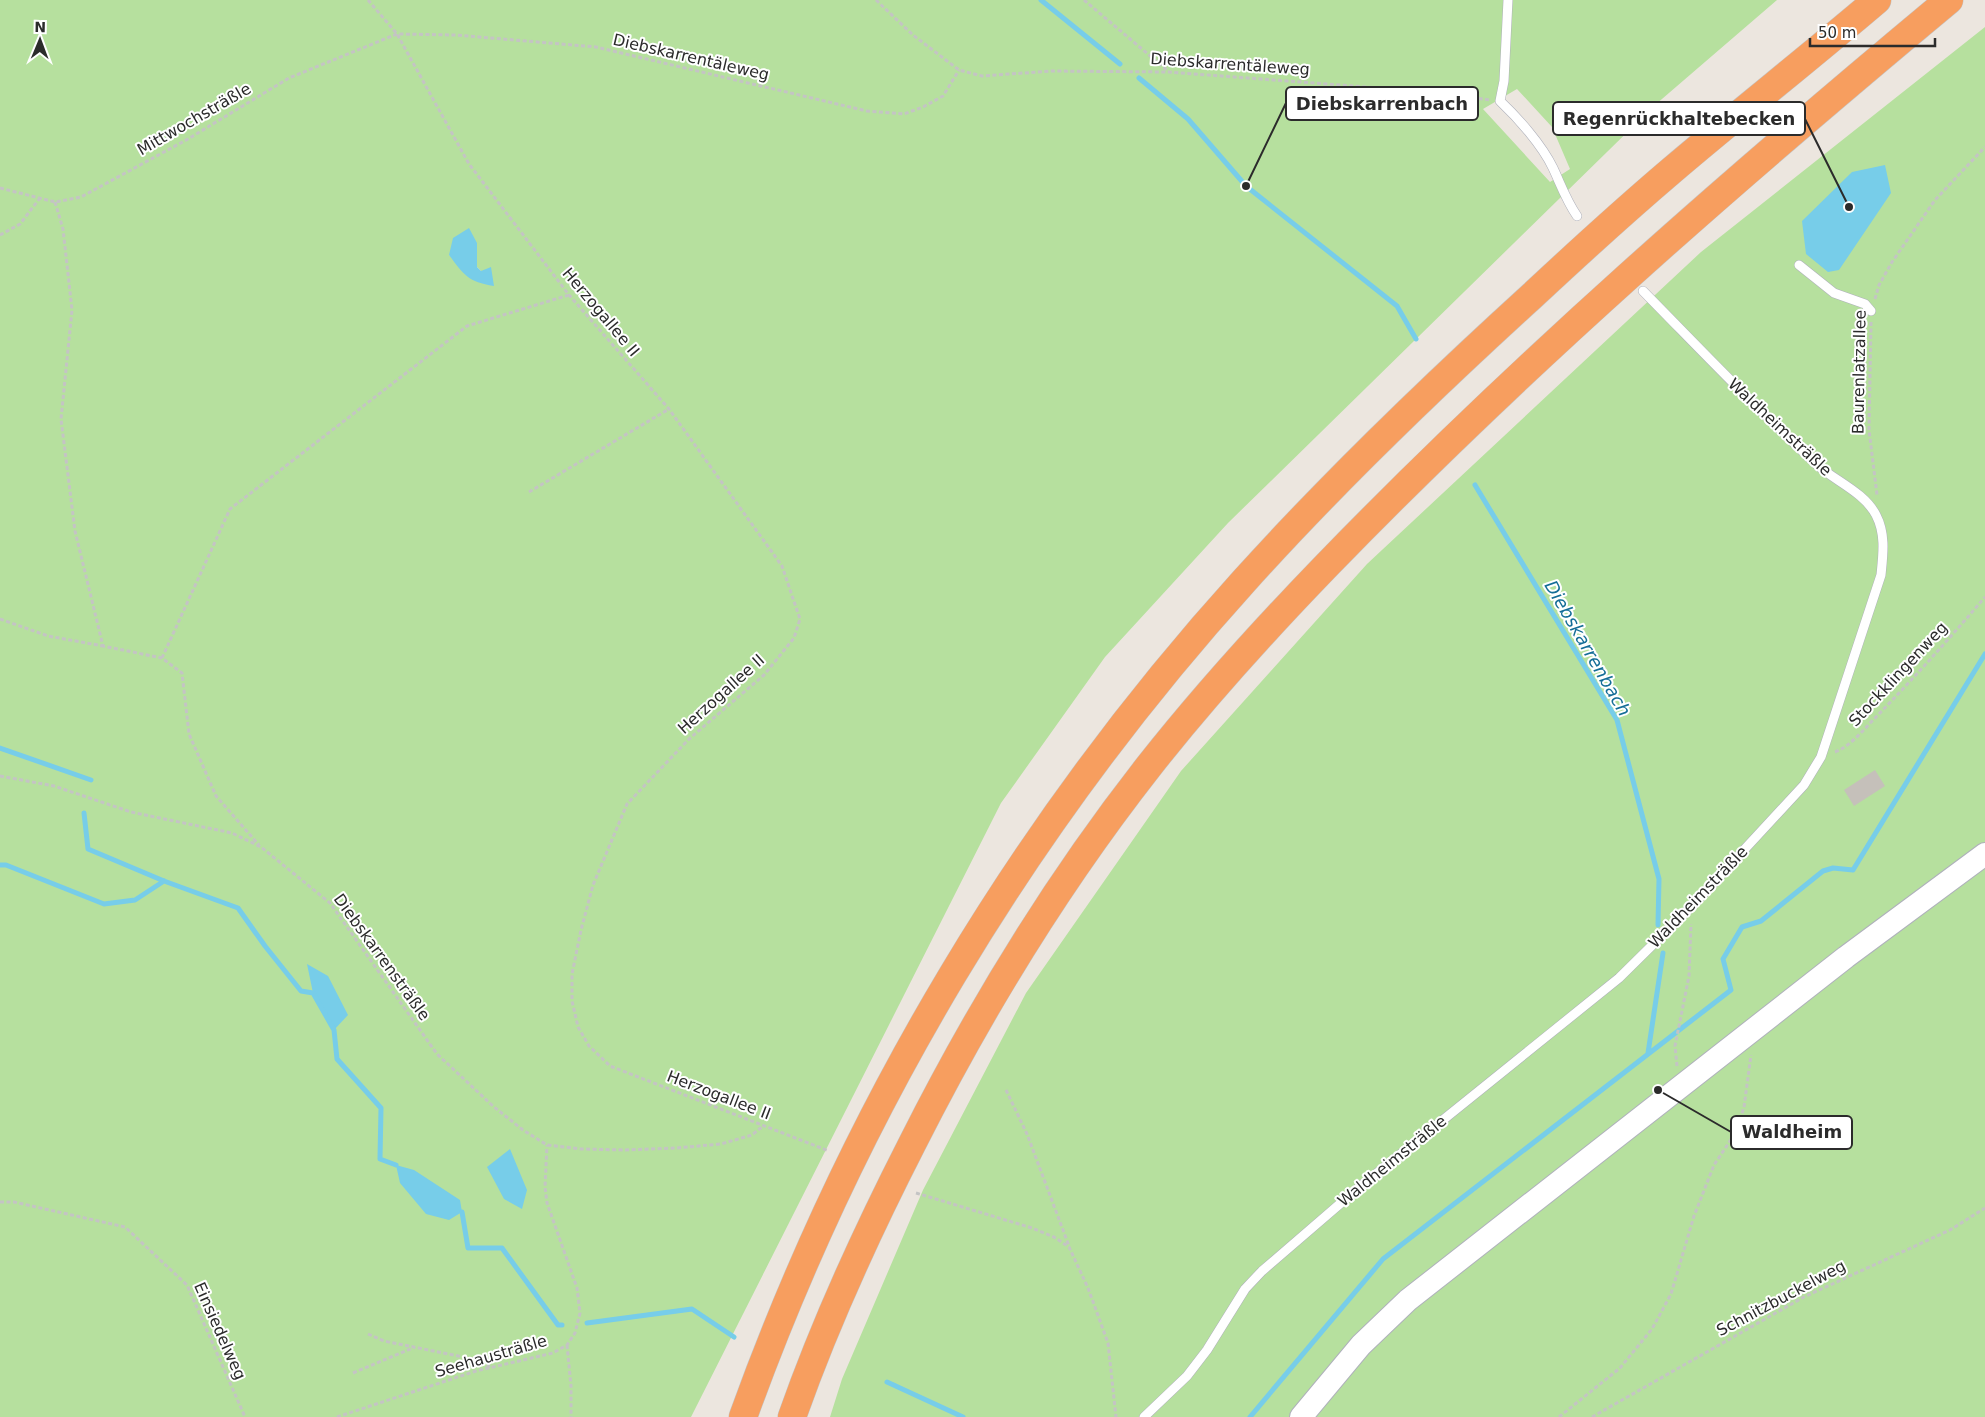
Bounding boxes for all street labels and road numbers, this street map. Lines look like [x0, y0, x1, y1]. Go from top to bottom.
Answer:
street label: Diebskarrentäleweg [611, 30, 771, 84]
street label: Diebskarrentäleweg [1150, 49, 1310, 79]
street label: Mittwochsträßle [134, 79, 254, 159]
street label: Herzogallee II [558, 264, 644, 360]
street label: Baurenlatzallee [1848, 310, 1870, 434]
street label: Waldheimsträßle [1724, 374, 1836, 480]
street label: Stockklingenweg [1845, 618, 1951, 730]
street label: Herzogallee II [674, 650, 768, 738]
street label: Waldheimsträßle [1644, 842, 1752, 952]
street label: Diebskarrensträßle [330, 890, 434, 1024]
street label: Herzogallee II [664, 1066, 774, 1124]
street label: Waldheimsträßle [1334, 1111, 1450, 1211]
street label: Schnitzbuckelweg [1713, 1256, 1849, 1340]
street label: Einsiedelweg [190, 1279, 250, 1383]
street label: Seehausträßle [433, 1331, 549, 1381]

